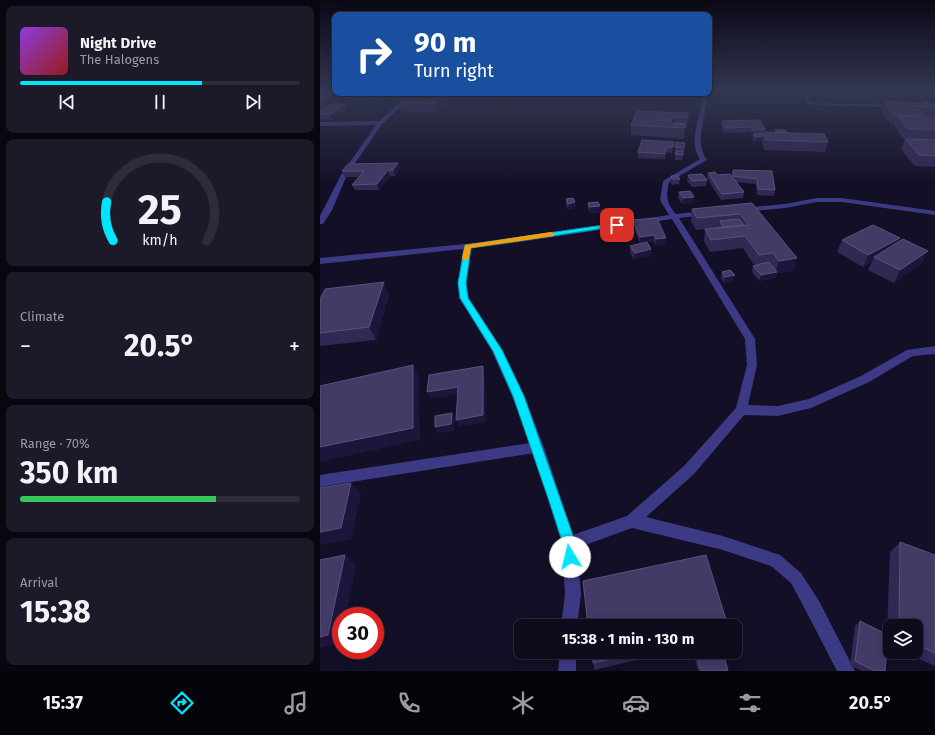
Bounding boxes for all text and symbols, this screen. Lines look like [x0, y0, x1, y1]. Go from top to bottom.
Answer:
text: 90 m [414, 26, 476, 59]
icon: right [348, 28, 400, 80]
text: Night Drive [80, 34, 156, 52]
text: The Halogens [80, 52, 159, 67]
text: Turn right [414, 60, 494, 82]
icon: previous [56, 91, 78, 113]
icon: pause [149, 91, 171, 113]
icon: next [242, 91, 264, 113]
text: 25 [138, 184, 182, 234]
pin [600, 208, 634, 242]
icon: arrive [606, 214, 628, 236]
text: km/h [142, 231, 178, 248]
text: Climate [20, 309, 64, 324]
text: 20.5° [124, 328, 196, 364]
text: − [20, 333, 31, 360]
text: + [289, 333, 300, 360]
text: Range · 70% [20, 436, 90, 451]
text: 350 km [20, 455, 118, 491]
position arrow [549, 536, 591, 578]
text: Arrival [20, 575, 58, 590]
text: 15:38 [20, 594, 91, 630]
speed limit sign: 30 [332, 607, 384, 659]
map controls [883, 619, 923, 659]
button: layers [883, 619, 923, 659]
text: 15:38 · 1 min · 130 m [562, 630, 694, 648]
icon: directions [168, 689, 196, 717]
icon: music [282, 689, 310, 717]
icon: phone [395, 689, 423, 717]
icon: climate [509, 689, 537, 717]
icon: car [622, 689, 650, 717]
icon: filters [736, 689, 764, 717]
text: 15:37 [43, 692, 83, 714]
text: 20.5° [849, 692, 892, 714]

